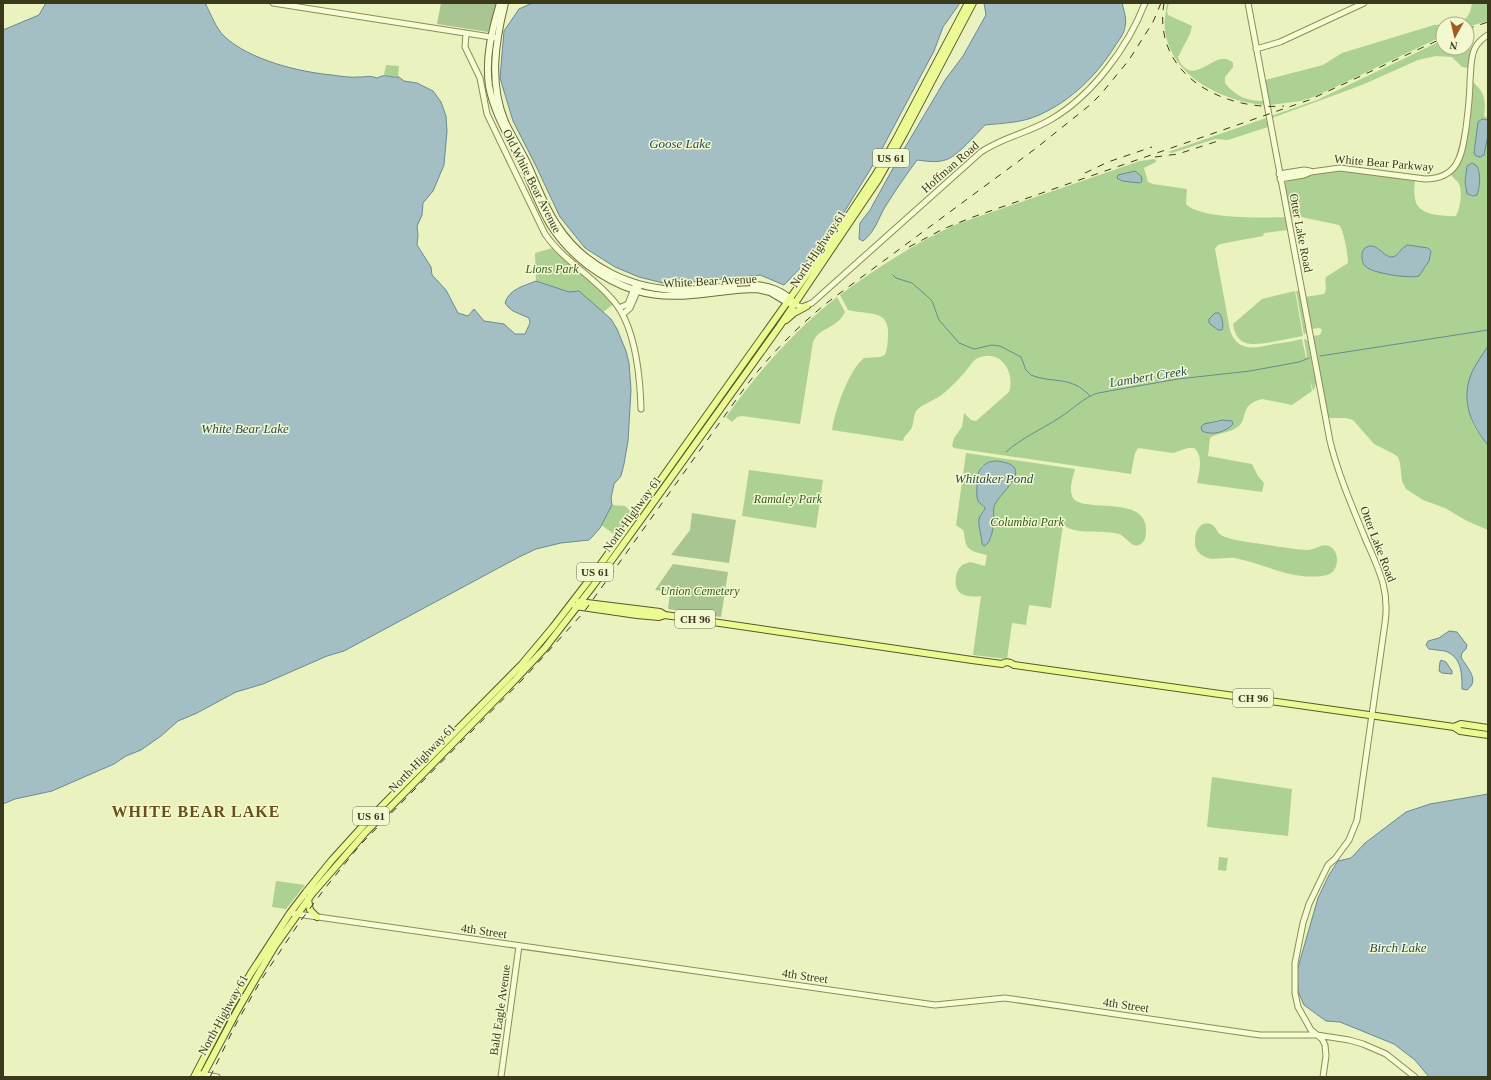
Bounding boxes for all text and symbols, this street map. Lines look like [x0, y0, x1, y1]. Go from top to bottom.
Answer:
north arrow [1435, 16, 1475, 56]
text: N [1449, 39, 1458, 52]
street label: Old White Bear Avenue [500, 127, 564, 235]
water label: Goose Lake [649, 136, 711, 151]
street label: Hoffman Road [918, 138, 982, 196]
road number: US 61 [873, 149, 909, 167]
street label: White Bear Parkway [1334, 152, 1434, 174]
street label: Otter Lake Road [1286, 192, 1316, 274]
street label: North Highway 61 [787, 208, 849, 290]
park label: Lions Park [524, 262, 579, 276]
street label: White Bear Avenue [663, 272, 757, 290]
water label: Lambert Creek [1107, 363, 1188, 390]
water label: White Bear Lake [201, 421, 289, 436]
water label: Whitaker Pond [955, 471, 1034, 486]
street label: North Highway 61 [600, 473, 664, 555]
park label: Ramaley Park [753, 492, 823, 506]
street label: Otter Lake Road [1357, 504, 1399, 584]
park label: Columbia Park [990, 515, 1065, 529]
road number: US 61 [577, 563, 613, 581]
park label: Union Cemetery [661, 584, 740, 598]
road number: CH 96 [675, 610, 715, 628]
road number: CH 96 [1233, 689, 1273, 707]
street label: North Highway 61 [386, 721, 458, 795]
district label: WHITE BEAR LAKE [112, 803, 280, 820]
road number: US 61 [353, 807, 389, 825]
street label: 4th Street [460, 921, 509, 941]
water label: Birch Lake [1370, 940, 1427, 955]
street label: Bald Eagle Avenue [487, 964, 513, 1056]
street label: 4th Street [781, 966, 830, 986]
street label: North Highway 61 [195, 972, 251, 1058]
street label: 4th Street [1102, 995, 1151, 1015]

